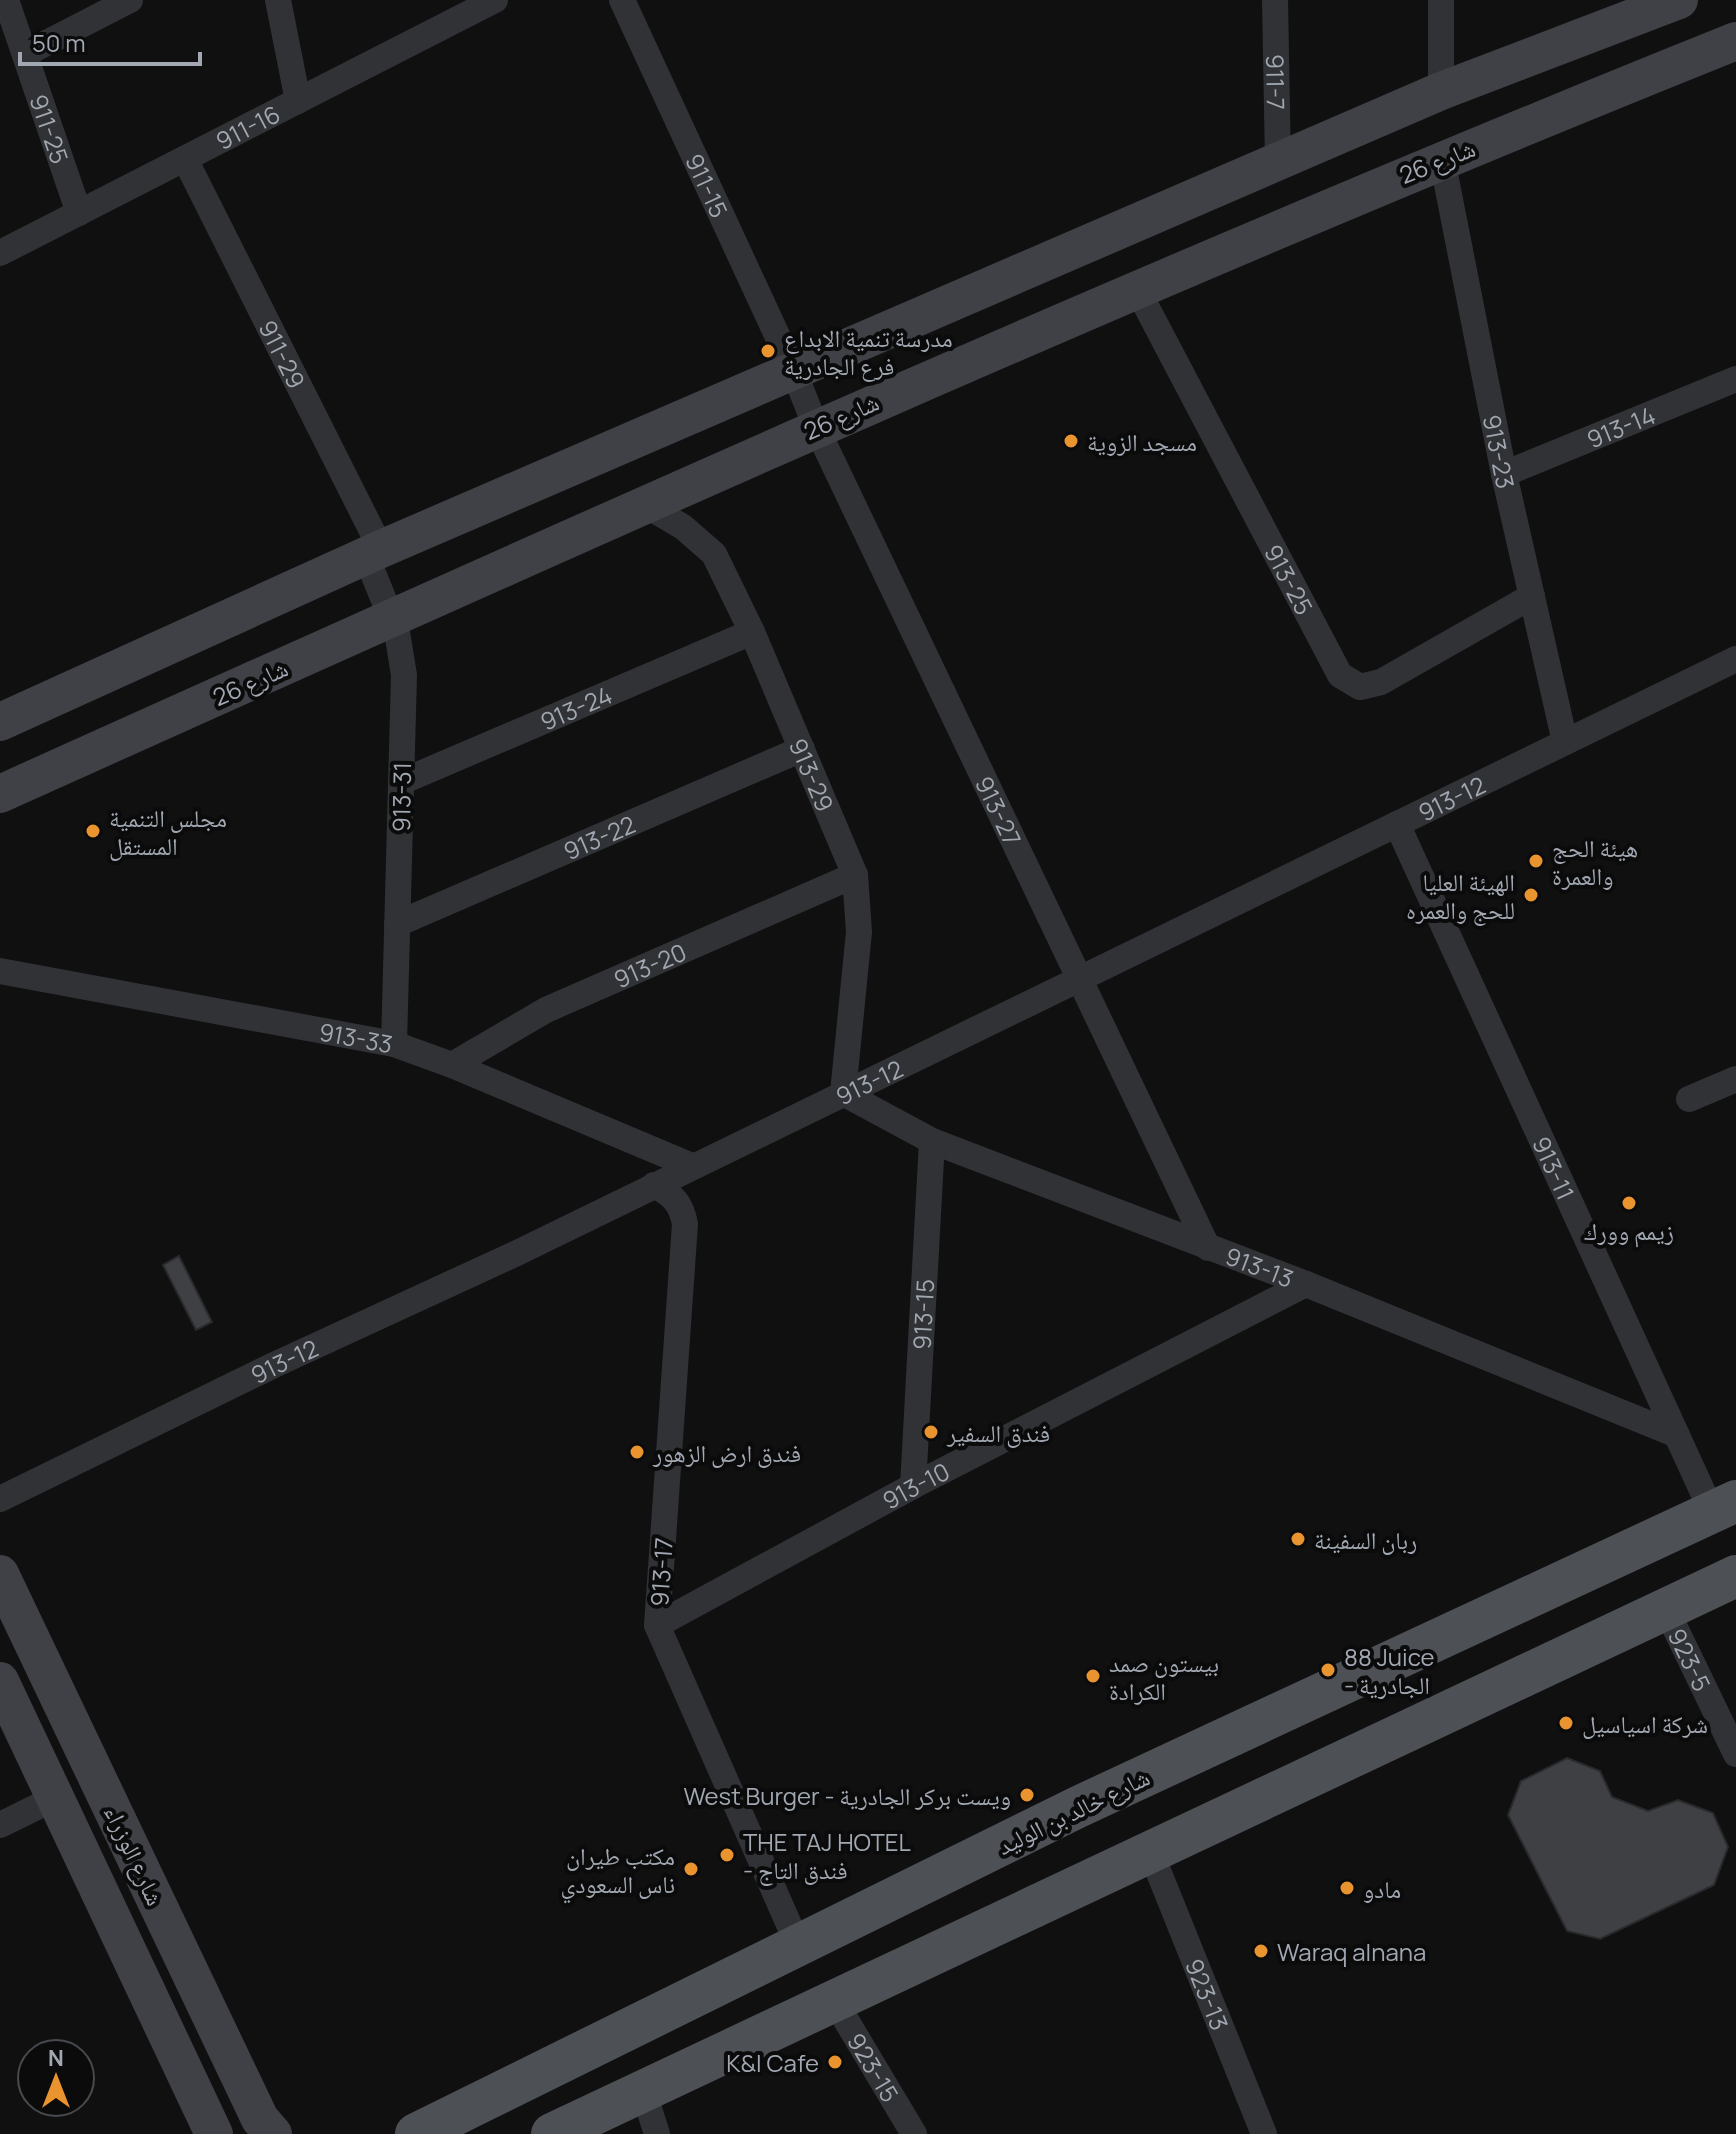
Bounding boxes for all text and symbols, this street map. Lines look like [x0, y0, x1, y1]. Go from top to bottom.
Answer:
scale bar [20, 16, 200, 66]
text: 50 m [32, 26, 86, 59]
street label: 911-7 [1259, 54, 1294, 110]
street label: 911-25 [23, 90, 77, 168]
street label: 911-16 [210, 96, 285, 157]
street label: شارع 26 [1394, 131, 1480, 191]
street label: 911-15 [679, 148, 737, 222]
street label: 911-29 [252, 314, 314, 394]
place label: مدرسة تنمية الابداع فرع الجادرية [784, 321, 953, 382]
marker: مدرسة تنمية الابداع فرع الجادرية [759, 342, 777, 360]
street label: شارع 26 [798, 385, 884, 447]
street label: 913-14 [1581, 397, 1660, 455]
street label: 913-23 [1476, 412, 1523, 492]
place label: مسجد الزوية [1087, 425, 1197, 458]
marker: مسجد الزوية [1062, 432, 1080, 450]
street label: 913-25 [1257, 538, 1322, 620]
street label: شارع 26 [207, 651, 293, 713]
street label: 913-24 [535, 677, 617, 737]
street label: 913-29 [782, 733, 843, 816]
street label: 913-31 [384, 762, 418, 832]
street label: 913-12 [1412, 767, 1490, 828]
street label: 913-27 [968, 770, 1030, 851]
place label: مجلس التنمية المستقل [109, 801, 227, 862]
street label: 913-22 [558, 807, 640, 867]
marker: مجلس التنمية المستقل [84, 822, 102, 840]
place label: هيئة الحج والعمرة [1552, 831, 1638, 892]
marker: هيئة الحج والعمرة [1527, 852, 1545, 870]
place label: الهيئة العليا للحج والعمره [1406, 865, 1515, 926]
marker: الهيئة العليا للحج والعمره [1522, 886, 1540, 904]
street label: 913-20 [608, 934, 691, 995]
street label: 913-33 [316, 1014, 395, 1060]
street label: 913-12 [830, 1051, 908, 1112]
street label: 913-11 [1526, 1131, 1583, 1205]
marker: زيمم وورك [1620, 1194, 1638, 1212]
place label: زيمم وورك [1584, 1214, 1674, 1248]
street label: 913-13 [1221, 1238, 1298, 1294]
street label: 913-15 [904, 1278, 941, 1351]
street label: 913-12 [245, 1331, 323, 1391]
place label: فندق السفير [946, 1416, 1050, 1449]
marker: فندق السفير [922, 1423, 940, 1441]
place label: فندق ارض الزهور [652, 1436, 801, 1469]
marker: فندق ارض الزهور [628, 1443, 646, 1461]
street label: 913-10 [876, 1454, 955, 1516]
place label: ربان السفينة [1314, 1523, 1417, 1556]
marker: ربان السفينة [1289, 1530, 1307, 1548]
street label: 913-17 [642, 1536, 680, 1608]
street label: 923-5 [1661, 1623, 1720, 1696]
place label: 88 Juice - الجادرية [1344, 1640, 1435, 1701]
place label: بيستون صمد الكرادة [1109, 1646, 1219, 1707]
marker: 88 Juice - الجادرية [1319, 1661, 1337, 1679]
marker: بيستون صمد الكرادة [1084, 1667, 1102, 1685]
place label: شركة اسياسيل [1582, 1707, 1708, 1740]
marker: شركة اسياسيل [1557, 1714, 1575, 1732]
street label: شارع خالد بن الوليد [991, 1760, 1155, 1862]
place label: West Burger - ويست بركر الجادرية [684, 1779, 1011, 1812]
marker: West Burger - ويست بركر الجادرية [1018, 1786, 1036, 1804]
street label: شارع الوزراء [97, 1799, 173, 1911]
place label: THE TAJ HOTEL - فندق التاج [743, 1825, 911, 1886]
place label: مكتب طيران ناس السعودي [561, 1839, 675, 1904]
marker: THE TAJ HOTEL - فندق التاج [718, 1846, 736, 1864]
marker: مكتب طيران ناس السعودي [682, 1860, 700, 1878]
place label: مادو [1363, 1872, 1401, 1905]
marker: مادو [1338, 1879, 1356, 1897]
place label: Waraq alnana [1277, 1935, 1426, 1968]
marker: Waraq alnana [1252, 1942, 1270, 1960]
street label: 923-13 [1178, 1953, 1237, 2035]
street label: 923-15 [841, 2026, 907, 2108]
north arrow [16, 2038, 96, 2118]
text: N [48, 2043, 64, 2073]
place label: K&I Cafe [726, 2046, 819, 2079]
marker: K&I Cafe [826, 2053, 844, 2071]

